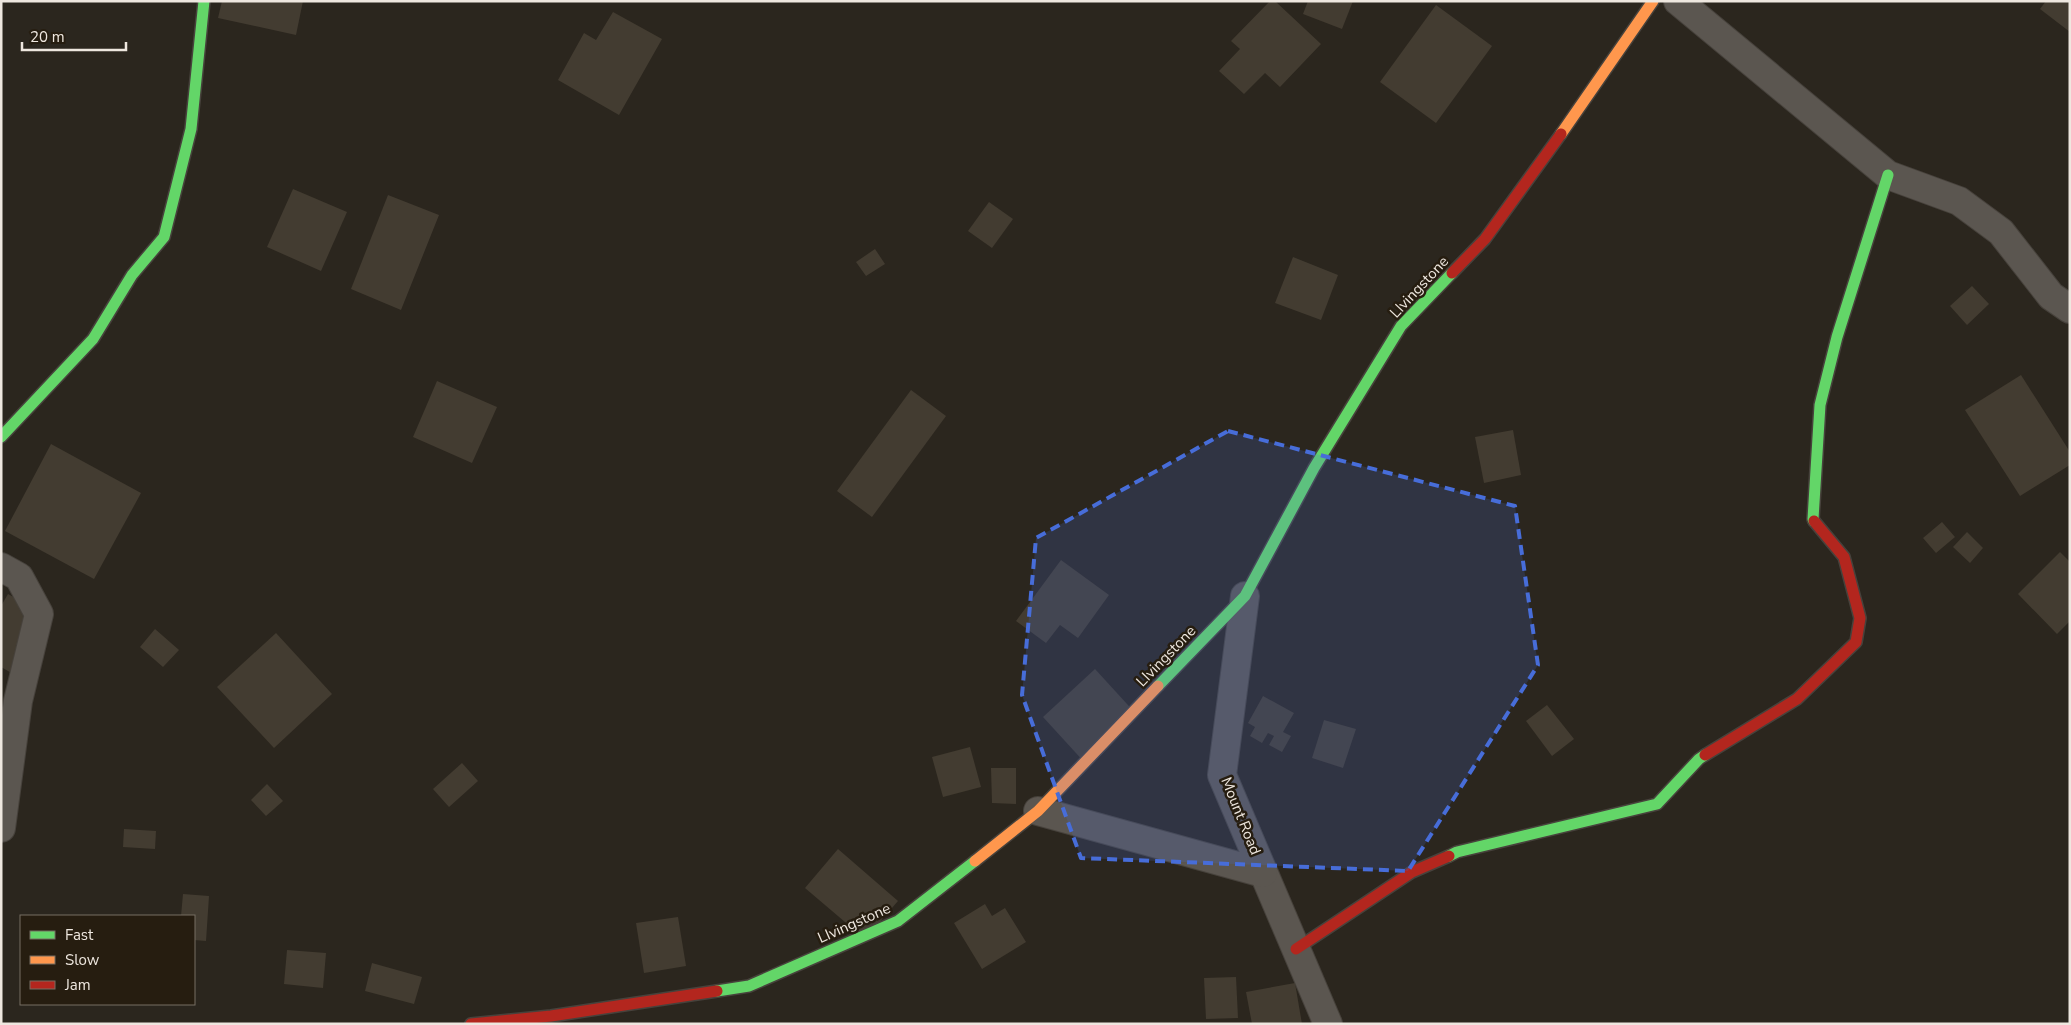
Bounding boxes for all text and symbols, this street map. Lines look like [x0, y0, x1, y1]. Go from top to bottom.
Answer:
scale bar [22, 20, 126, 52]
text: 20 m [30, 27, 65, 47]
street label: LIvingstone [1385, 252, 1453, 322]
street label: LIvingstone [1132, 621, 1200, 691]
street label: Mount Road [1216, 774, 1266, 858]
street label: LIvingstone [814, 898, 894, 948]
legend [20, 915, 195, 1005]
text: Fast [65, 925, 94, 945]
text: Slow [65, 950, 100, 970]
text: Jam [64, 975, 91, 995]

